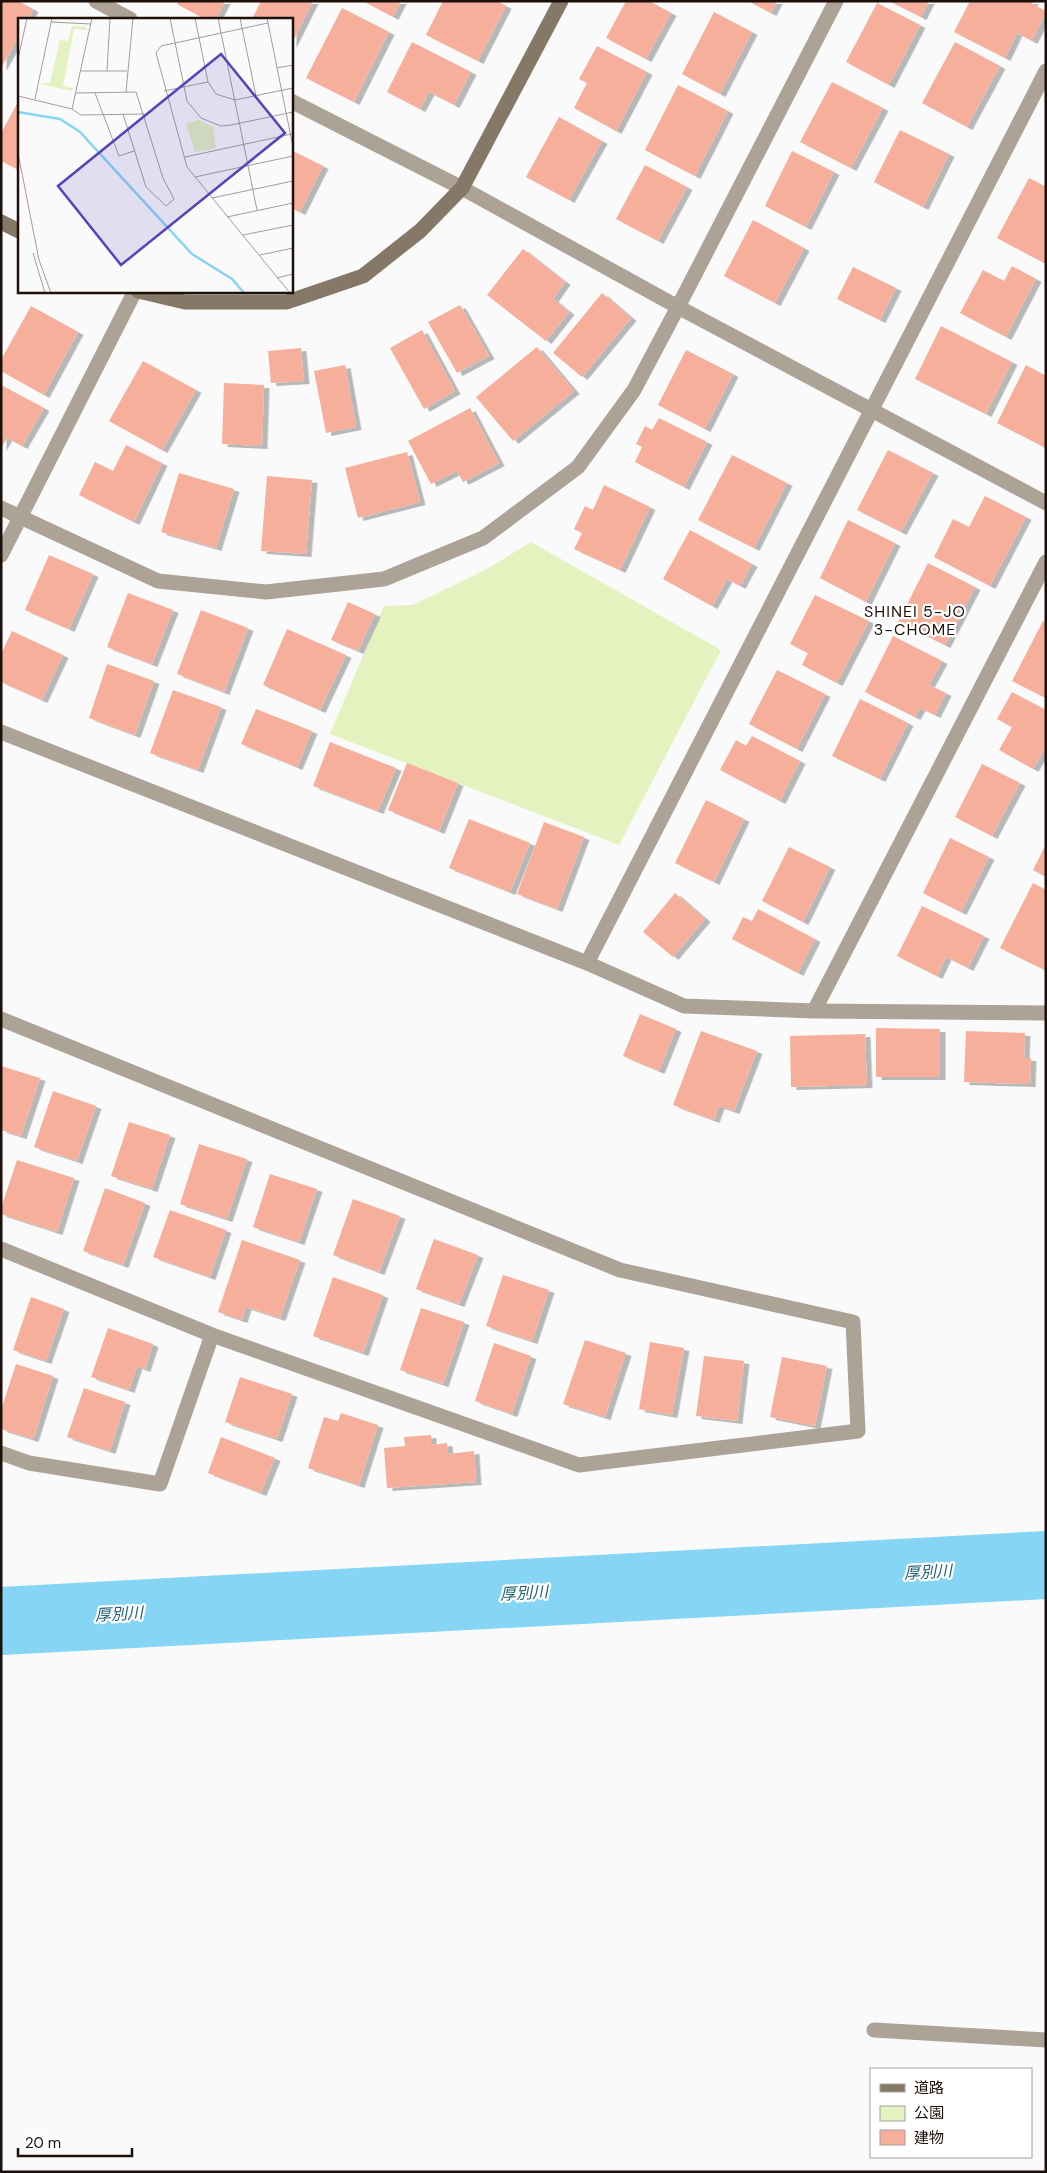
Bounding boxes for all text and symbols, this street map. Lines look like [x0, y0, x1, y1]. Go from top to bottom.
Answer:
inset map [18, 18, 292, 292]
district label: SHINEI 5-JO 3-CHOME [864, 601, 966, 640]
water label: 厚別川 [903, 1560, 955, 1584]
water label: 厚別川 [499, 1581, 551, 1605]
water label: 厚別川 [94, 1602, 146, 1626]
legend [870, 2068, 1032, 2158]
text: 道路 [914, 2078, 944, 2098]
text: 公園 [914, 2103, 944, 2123]
scale bar [18, 2126, 131, 2158]
text: 建物 [914, 2128, 944, 2148]
text: 20 m [25, 2133, 61, 2153]

